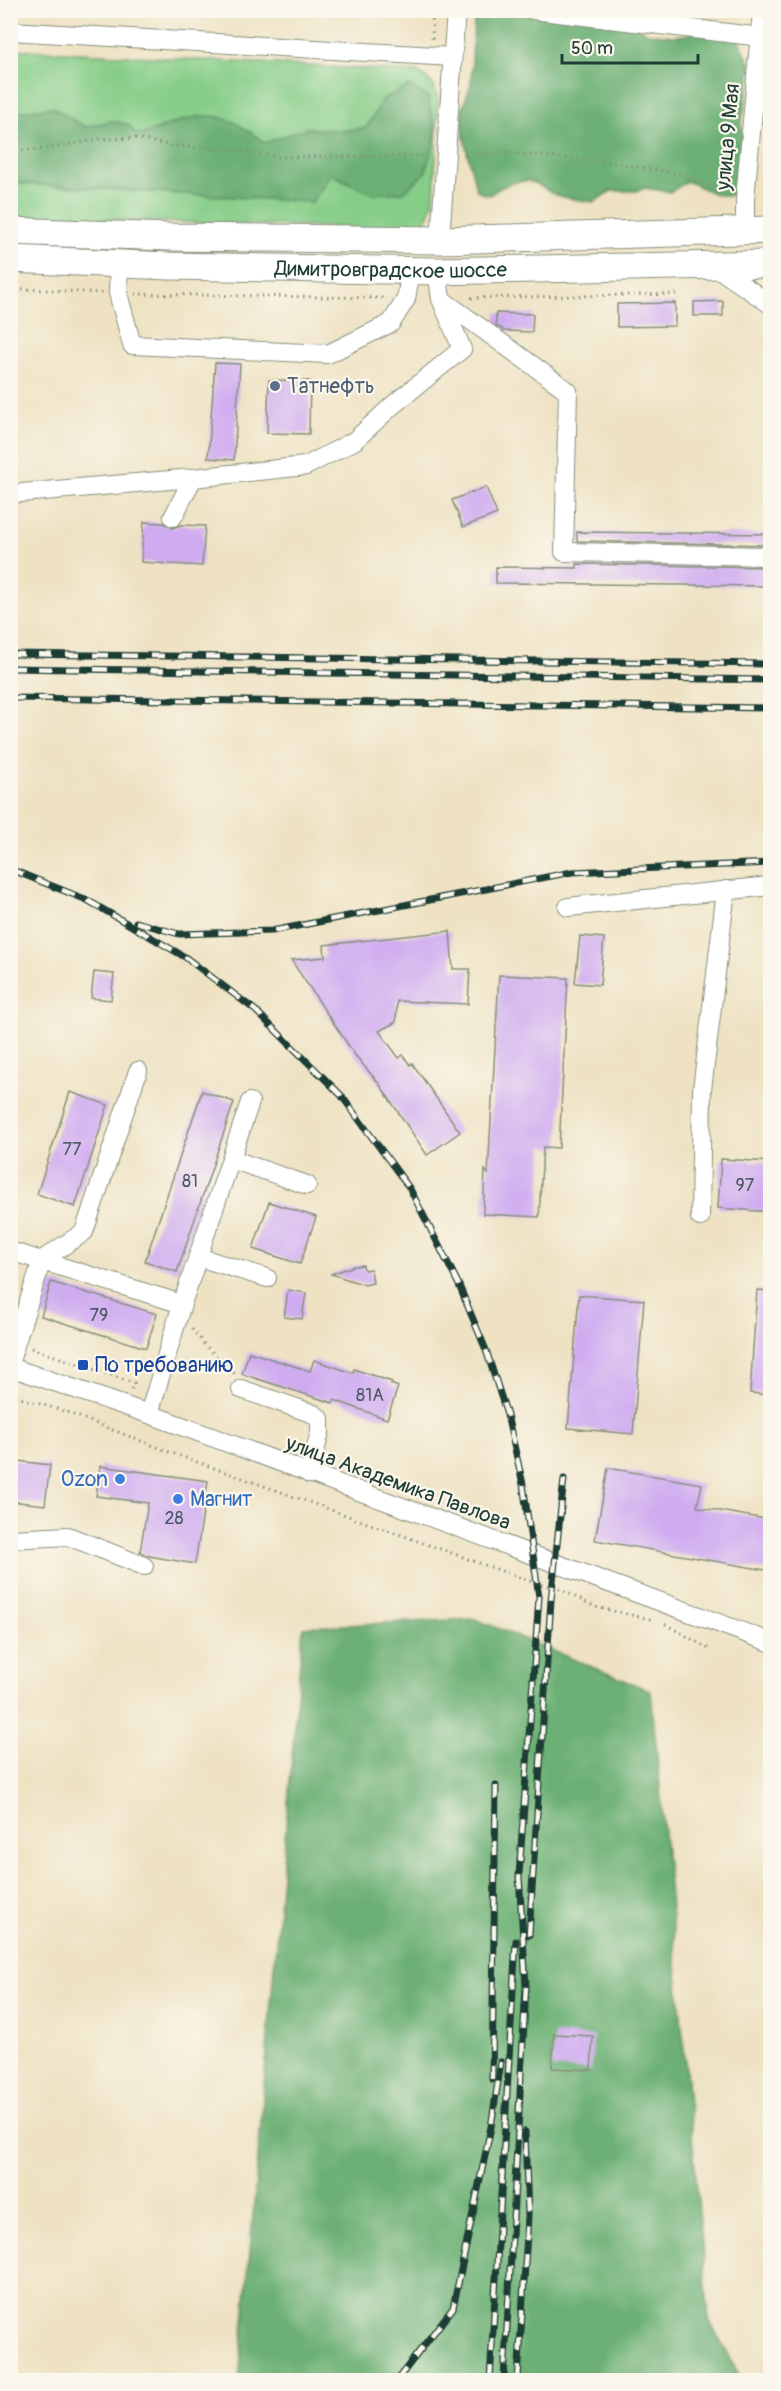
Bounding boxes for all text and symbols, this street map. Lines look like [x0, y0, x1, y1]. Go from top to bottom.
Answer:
scale bar [562, 27, 698, 65]
text: 50 m [571, 37, 613, 60]
street label: улица 9 Мая [710, 83, 746, 192]
street label: Димитровградское шоссе [273, 254, 508, 285]
place label: Татнефть [287, 373, 375, 400]
marker: Татнефть [268, 379, 282, 393]
house number: 77 [62, 1138, 82, 1161]
house number: 81 [182, 1170, 198, 1193]
house number: 97 [736, 1174, 755, 1197]
house number: 79 [90, 1304, 108, 1327]
place label: По требованию [95, 1352, 234, 1379]
marker: По требованию [76, 1358, 90, 1372]
house number: 81А [356, 1384, 384, 1407]
street label: улица Академика Павлова [281, 1429, 514, 1536]
place label: Ozon [61, 1466, 108, 1493]
marker: Ozon [113, 1472, 127, 1486]
place label: Магнит [190, 1486, 253, 1513]
marker: Магнит [171, 1492, 185, 1506]
house number: 28 [164, 1507, 184, 1530]

